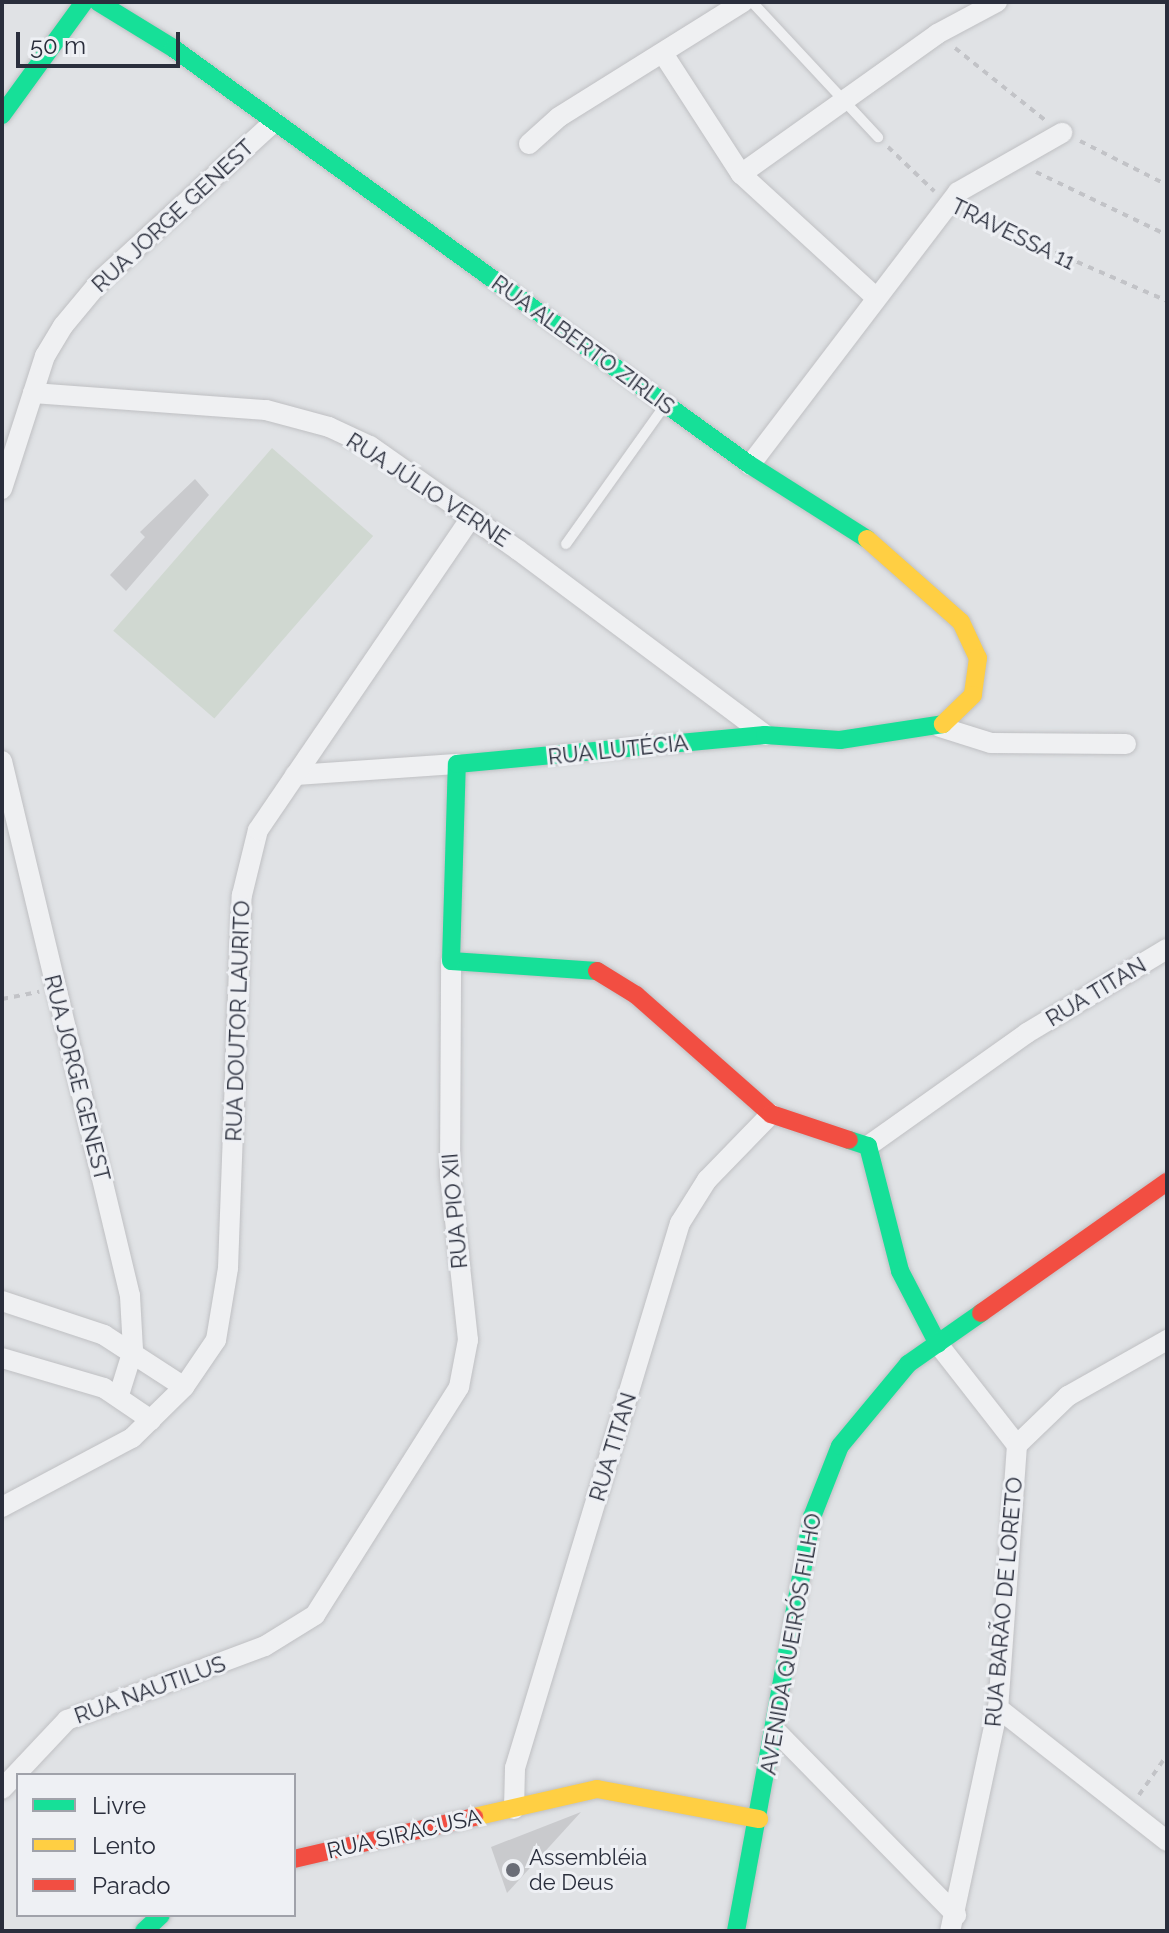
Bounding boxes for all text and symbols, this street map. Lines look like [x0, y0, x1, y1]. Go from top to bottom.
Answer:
scale bar [20, 16, 184, 66]
text: 50 m [30, 31, 86, 60]
street label: RUA JORGE GENEST [86, 134, 260, 298]
street label: TRAVESSA 11 [946, 192, 1080, 276]
street label: RUA ALBERTO ZIRLIS [486, 269, 680, 421]
street label: RUA JÚLIO VERNE [341, 427, 515, 553]
street label: RUA LUTÉCIA [546, 729, 690, 771]
street label: RUA DOUTOR LAURITO [221, 900, 255, 1142]
street label: RUA TITAN [1041, 951, 1151, 1033]
street label: RUA JORGE GENEST [38, 971, 116, 1185]
street label: RUA PIO XII [437, 1152, 473, 1270]
street label: RUA TITAN [584, 1389, 642, 1505]
street label: RUA BARÃO DE LORETO [980, 1476, 1028, 1728]
street label: AVENIDA QUEIRÓS FILHO [755, 1511, 827, 1777]
street label: RUA NAUTILUS [70, 1650, 230, 1730]
legend [16, 1773, 296, 1917]
text: Livre [92, 1791, 146, 1820]
street label: RUA SIRACUSA [324, 1803, 484, 1865]
text: Lento [92, 1831, 156, 1860]
place label: Assembléia de Deus [529, 1844, 647, 1896]
marker: Assembléia de Deus [504, 1861, 522, 1879]
text: Parado [92, 1871, 171, 1900]

